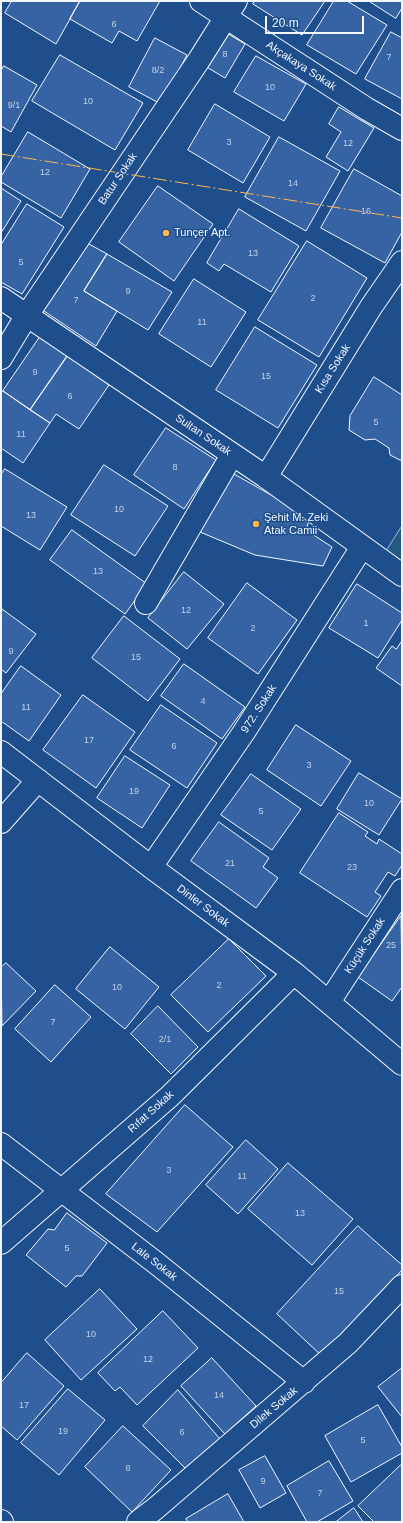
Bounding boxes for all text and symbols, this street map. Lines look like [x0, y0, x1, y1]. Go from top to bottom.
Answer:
scale bar [267, 8, 366, 34]
text: 20 m [272, 16, 299, 30]
house number: 6 [111, 20, 117, 30]
street label: Akçakaya Sokak [263, 38, 339, 94]
house number: 8 [222, 50, 228, 60]
house number: 7 [386, 53, 392, 63]
house number: 8/2 [152, 66, 164, 76]
house number: 10 [265, 83, 275, 93]
house number: 10 [83, 97, 93, 107]
house number: 9/1 [8, 101, 20, 111]
house number: 3 [226, 138, 232, 148]
house number: 12 [343, 139, 353, 149]
street label: Batur Sokak [96, 150, 140, 208]
house number: 12 [40, 168, 50, 178]
house number: 14 [288, 179, 298, 189]
house number: 16 [361, 207, 371, 217]
place label: Tunçer Apt. [174, 226, 230, 240]
marker: Tunçer Apt. [161, 228, 171, 238]
house number: 13 [248, 249, 258, 259]
house number: 5 [18, 258, 24, 268]
house number: 9 [125, 287, 131, 297]
house number: 2 [310, 294, 316, 304]
house number: 7 [73, 296, 79, 306]
house number: 11 [197, 318, 207, 328]
street label: Kısa Sokak [313, 342, 353, 396]
house number: 9 [32, 368, 38, 378]
house number: 15 [261, 372, 271, 382]
house number: 6 [67, 392, 73, 402]
street label: Sultan Sokak [172, 411, 234, 459]
house number: 5 [373, 418, 379, 428]
house number: 11 [16, 430, 26, 440]
house number: 8 [172, 463, 178, 473]
house number: 10 [114, 505, 124, 515]
house number: 13 [26, 511, 36, 521]
place label: Şehit M. Zeki Atak Camii [264, 511, 328, 537]
marker: Şehit M. Zeki Atak Camii [251, 519, 261, 529]
house number: 13 [93, 567, 103, 577]
house number: 12 [181, 606, 191, 616]
house number: 1 [363, 619, 369, 629]
house number: 2 [250, 624, 256, 634]
house number: 9 [8, 647, 14, 657]
house number: 15 [131, 653, 141, 663]
street label: 972. Sokak [238, 682, 280, 736]
house number: 4 [200, 697, 206, 707]
house number: 11 [21, 703, 31, 713]
house number: 17 [84, 736, 94, 746]
house number: 6 [171, 742, 177, 752]
house number: 3 [306, 761, 312, 771]
house number: 19 [129, 787, 139, 797]
house number: 10 [364, 799, 374, 809]
house number: 5 [258, 807, 264, 817]
house number: 21 [225, 859, 235, 869]
house number: 23 [347, 863, 357, 873]
street label: Dinler Sokak [174, 882, 232, 930]
street label: Küçük Sokak [342, 915, 388, 977]
house number: 25 [386, 941, 396, 951]
house number: 2 [216, 981, 222, 991]
house number: 10 [112, 983, 122, 993]
house number: 7 [50, 1018, 56, 1028]
house number: 2/1 [159, 1035, 171, 1045]
street label: Rıfat Sokak [125, 1088, 177, 1136]
house number: 3 [166, 1166, 172, 1176]
house number: 11 [237, 1172, 247, 1182]
house number: 13 [295, 1209, 305, 1219]
street label: Lale Sokak [128, 1240, 180, 1284]
house number: 5 [64, 1244, 70, 1254]
house number: 15 [334, 1287, 344, 1297]
house number: 10 [86, 1330, 96, 1340]
house number: 12 [143, 1355, 153, 1365]
street label: Dilek Sokak [248, 1384, 300, 1432]
house number: 14 [214, 1391, 224, 1401]
house number: 17 [19, 1401, 29, 1411]
house number: 19 [58, 1427, 68, 1437]
house number: 6 [179, 1428, 185, 1438]
house number: 5 [360, 1436, 366, 1446]
house number: 8 [125, 1464, 131, 1474]
house number: 9 [260, 1477, 266, 1487]
house number: 7 [317, 1489, 323, 1499]

